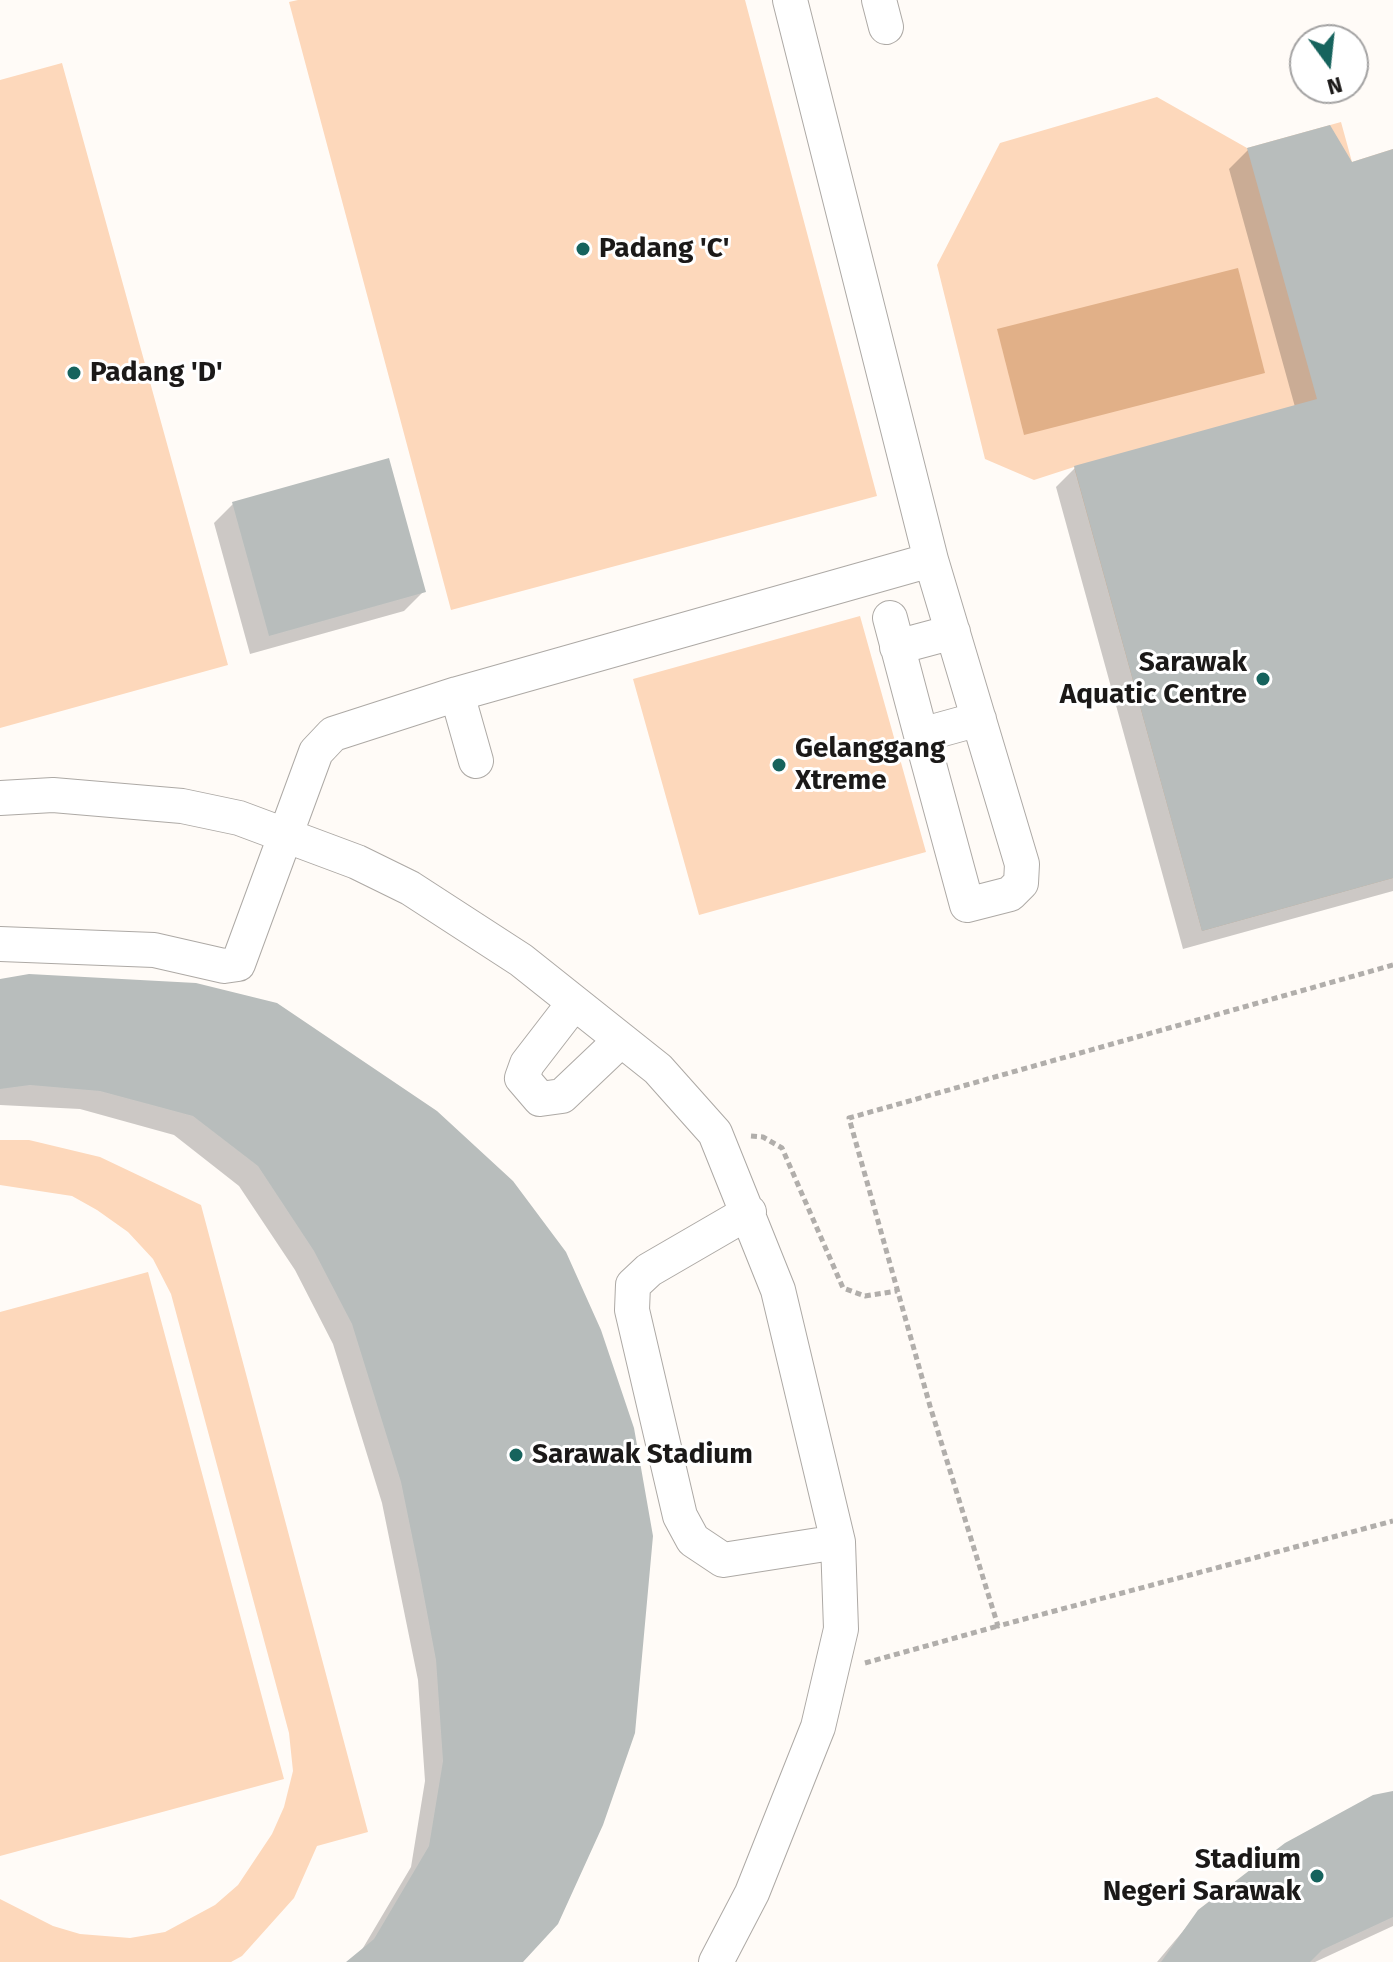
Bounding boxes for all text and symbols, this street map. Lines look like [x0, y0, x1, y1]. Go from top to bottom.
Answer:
north arrow [1289, 24, 1369, 104]
text: N [1324, 71, 1345, 101]
place label: Padang 'C' [599, 232, 729, 266]
marker: Padang 'C' [574, 240, 592, 258]
place label: Padang 'D' [90, 356, 223, 390]
marker: Padang 'D' [65, 364, 83, 382]
place label: Sarawak Aquatic Centre [1060, 646, 1247, 712]
marker: Sarawak Aquatic Centre [1254, 670, 1272, 688]
place label: Gelanggang Xtreme [795, 732, 945, 798]
marker: Gelanggang Xtreme [770, 756, 788, 774]
place label: Sarawak Stadium [532, 1438, 753, 1472]
marker: Sarawak Stadium [507, 1446, 525, 1464]
place label: Stadium Negeri Sarawak [1103, 1843, 1301, 1909]
marker: Stadium Negeri Sarawak [1308, 1867, 1326, 1885]

